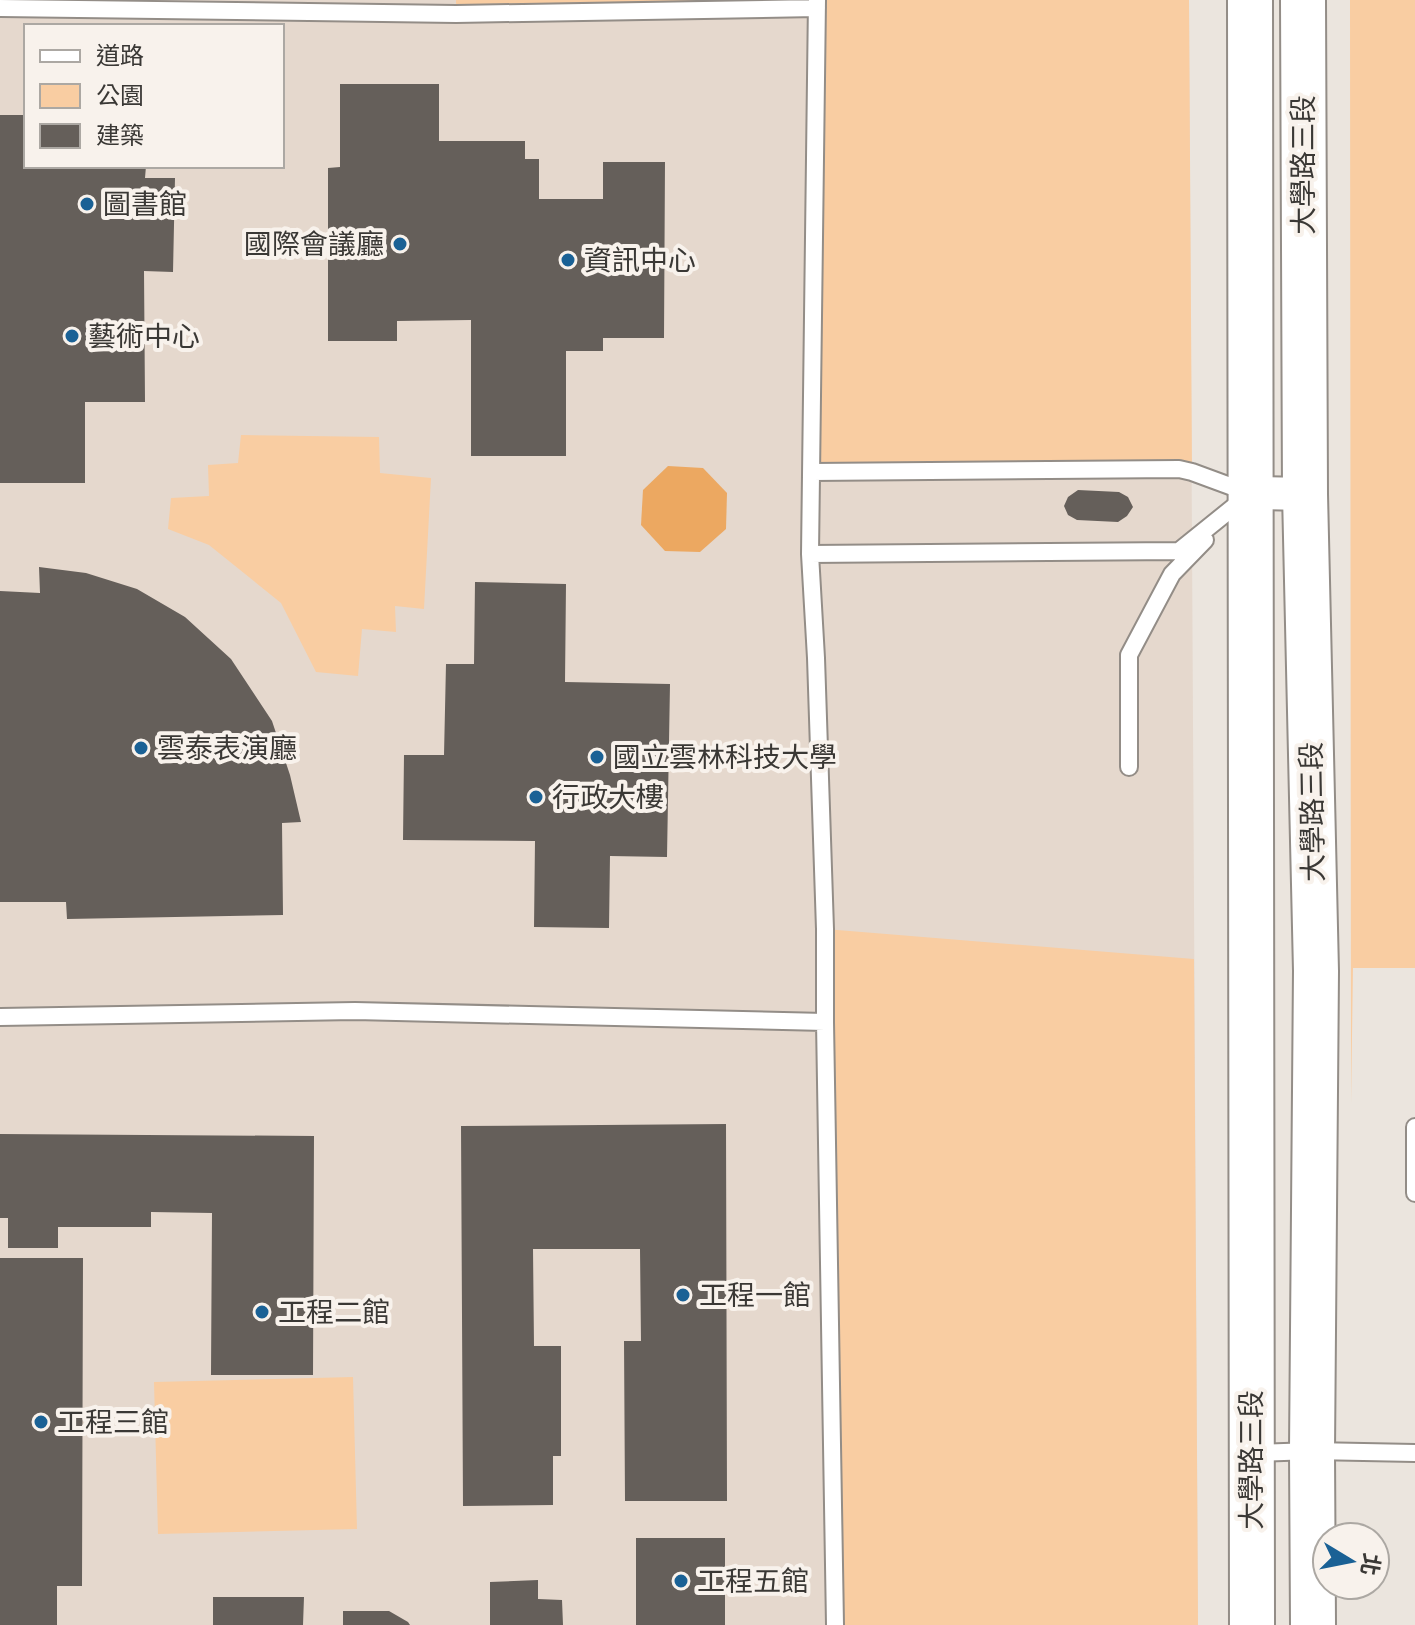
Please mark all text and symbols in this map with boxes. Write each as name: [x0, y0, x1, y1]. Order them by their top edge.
legend: [24, 24, 284, 168]
text: 道路: [96, 40, 144, 72]
text: 公園: [96, 80, 144, 112]
street label: 大學路三段: [1285, 95, 1323, 235]
text: 建築: [96, 120, 144, 152]
place label: 圖書館: [103, 186, 187, 224]
marker: 圖書館: [78, 195, 96, 213]
place label: 國際會議廳: [244, 226, 384, 264]
marker: 國際會議廳: [391, 235, 409, 253]
place label: 資訊中心: [584, 242, 696, 280]
marker: 資訊中心: [559, 251, 577, 269]
place label: 藝術中心: [88, 318, 200, 356]
marker: 藝術中心: [63, 327, 81, 345]
place label: 雲泰表演廳: [157, 730, 297, 768]
marker: 雲泰表演廳: [132, 739, 150, 757]
place label: 國立雲林科技大學: [613, 739, 837, 777]
street label: 大學路三段: [1293, 742, 1333, 882]
marker: 國立雲林科技大學: [588, 748, 606, 766]
place label: 行政大樓: [552, 779, 664, 817]
marker: 行政大樓: [527, 788, 545, 806]
place label: 工程一館: [699, 1277, 811, 1315]
marker: 工程一館: [674, 1286, 692, 1304]
place label: 工程二館: [278, 1294, 390, 1332]
marker: 工程二館: [253, 1303, 271, 1321]
street label: 大學路三段: [1233, 1390, 1271, 1530]
place label: 工程三館: [57, 1404, 169, 1442]
marker: 工程三館: [32, 1413, 50, 1431]
north arrow: [1311, 1521, 1391, 1601]
text: 北: [1353, 1551, 1386, 1578]
place label: 工程五館: [697, 1563, 809, 1601]
marker: 工程五館: [672, 1572, 690, 1590]

